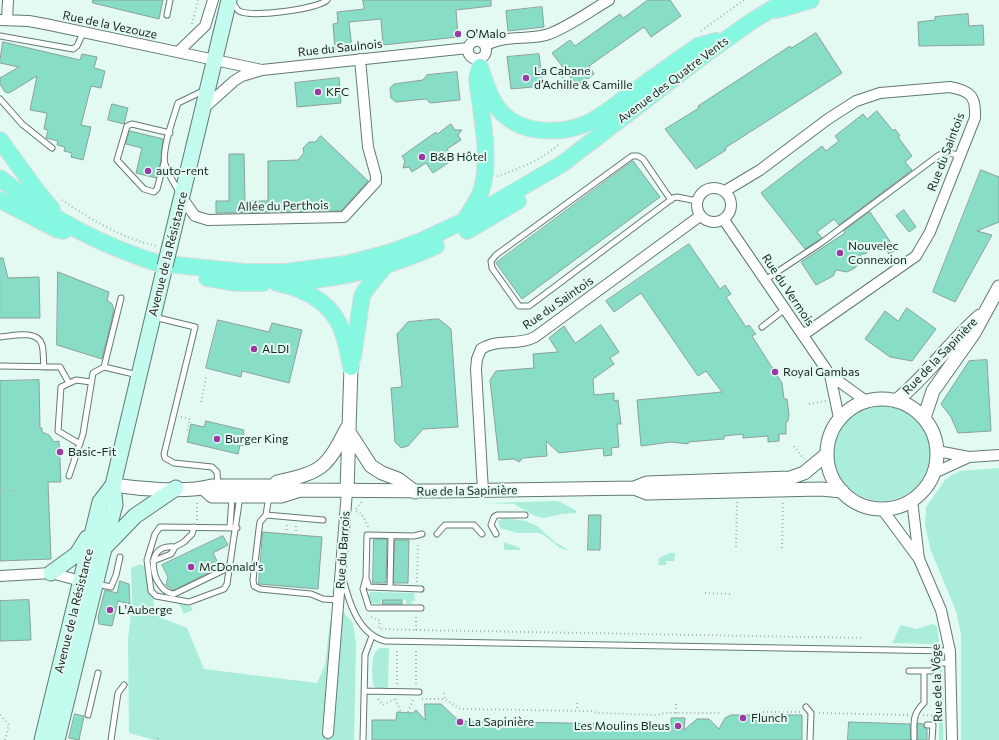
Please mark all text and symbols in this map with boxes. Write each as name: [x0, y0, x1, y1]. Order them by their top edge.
street label: Rue de la Vezouze: [61, 8, 159, 42]
place label: O'Malo: [466, 27, 506, 41]
marker: O'Malo: [453, 29, 463, 39]
street label: Avenue des Quatre Vents: [615, 34, 731, 126]
street label: Rue du Saulnois: [297, 36, 383, 60]
place label: La Cabane d’Achille & Camille: [534, 64, 633, 92]
marker: La Cabane d’Achille & Camille: [521, 73, 531, 83]
place label: KFC: [326, 85, 349, 99]
marker: KFC: [313, 87, 323, 97]
street label: Rue du Saintois: [924, 111, 968, 193]
place label: B&B Hôtel: [430, 150, 487, 164]
marker: B&B Hôtel: [417, 152, 427, 162]
place label: auto-rent: [156, 164, 209, 178]
marker: auto-rent: [143, 166, 153, 176]
street label: Avenue de la Résistance: [146, 190, 190, 318]
street label: Allée du Perthois: [237, 198, 329, 214]
place label: Nouvelec Connexion: [848, 239, 907, 267]
marker: Nouvelec Connexion: [835, 248, 845, 258]
street label: Rue du Vermois: [759, 251, 817, 329]
street label: Rue du Saintois: [520, 273, 596, 333]
street label: Rue de la Sapinière: [900, 315, 980, 397]
place label: ALDI: [262, 342, 289, 356]
marker: ALDI: [249, 344, 259, 354]
place label: Royal Gambas: [783, 365, 860, 379]
marker: Royal Gambas: [770, 367, 780, 377]
place label: Burger King: [225, 432, 289, 446]
marker: Burger King: [212, 434, 222, 444]
place label: Basic-Fit: [68, 445, 116, 459]
marker: Basic-Fit: [55, 447, 65, 457]
street label: Rue de la Sapinière: [416, 483, 518, 499]
street label: Rue du Barrois: [333, 510, 353, 590]
street label: Avenue de la Résistance: [52, 547, 96, 675]
place label: McDonald's: [199, 560, 263, 574]
marker: McDonald's: [186, 562, 196, 572]
place label: L'Auberge: [118, 603, 172, 617]
marker: L'Auberge: [105, 605, 115, 615]
street label: Rue de la Vôge: [928, 644, 946, 722]
place label: Flunch: [751, 711, 787, 725]
marker: Flunch: [738, 713, 748, 723]
place label: La Sapinière: [468, 715, 534, 729]
marker: La Sapinière: [455, 717, 465, 727]
place label: Les Moulins Bleus: [574, 719, 670, 733]
marker: Les Moulins Bleus: [673, 721, 683, 731]

